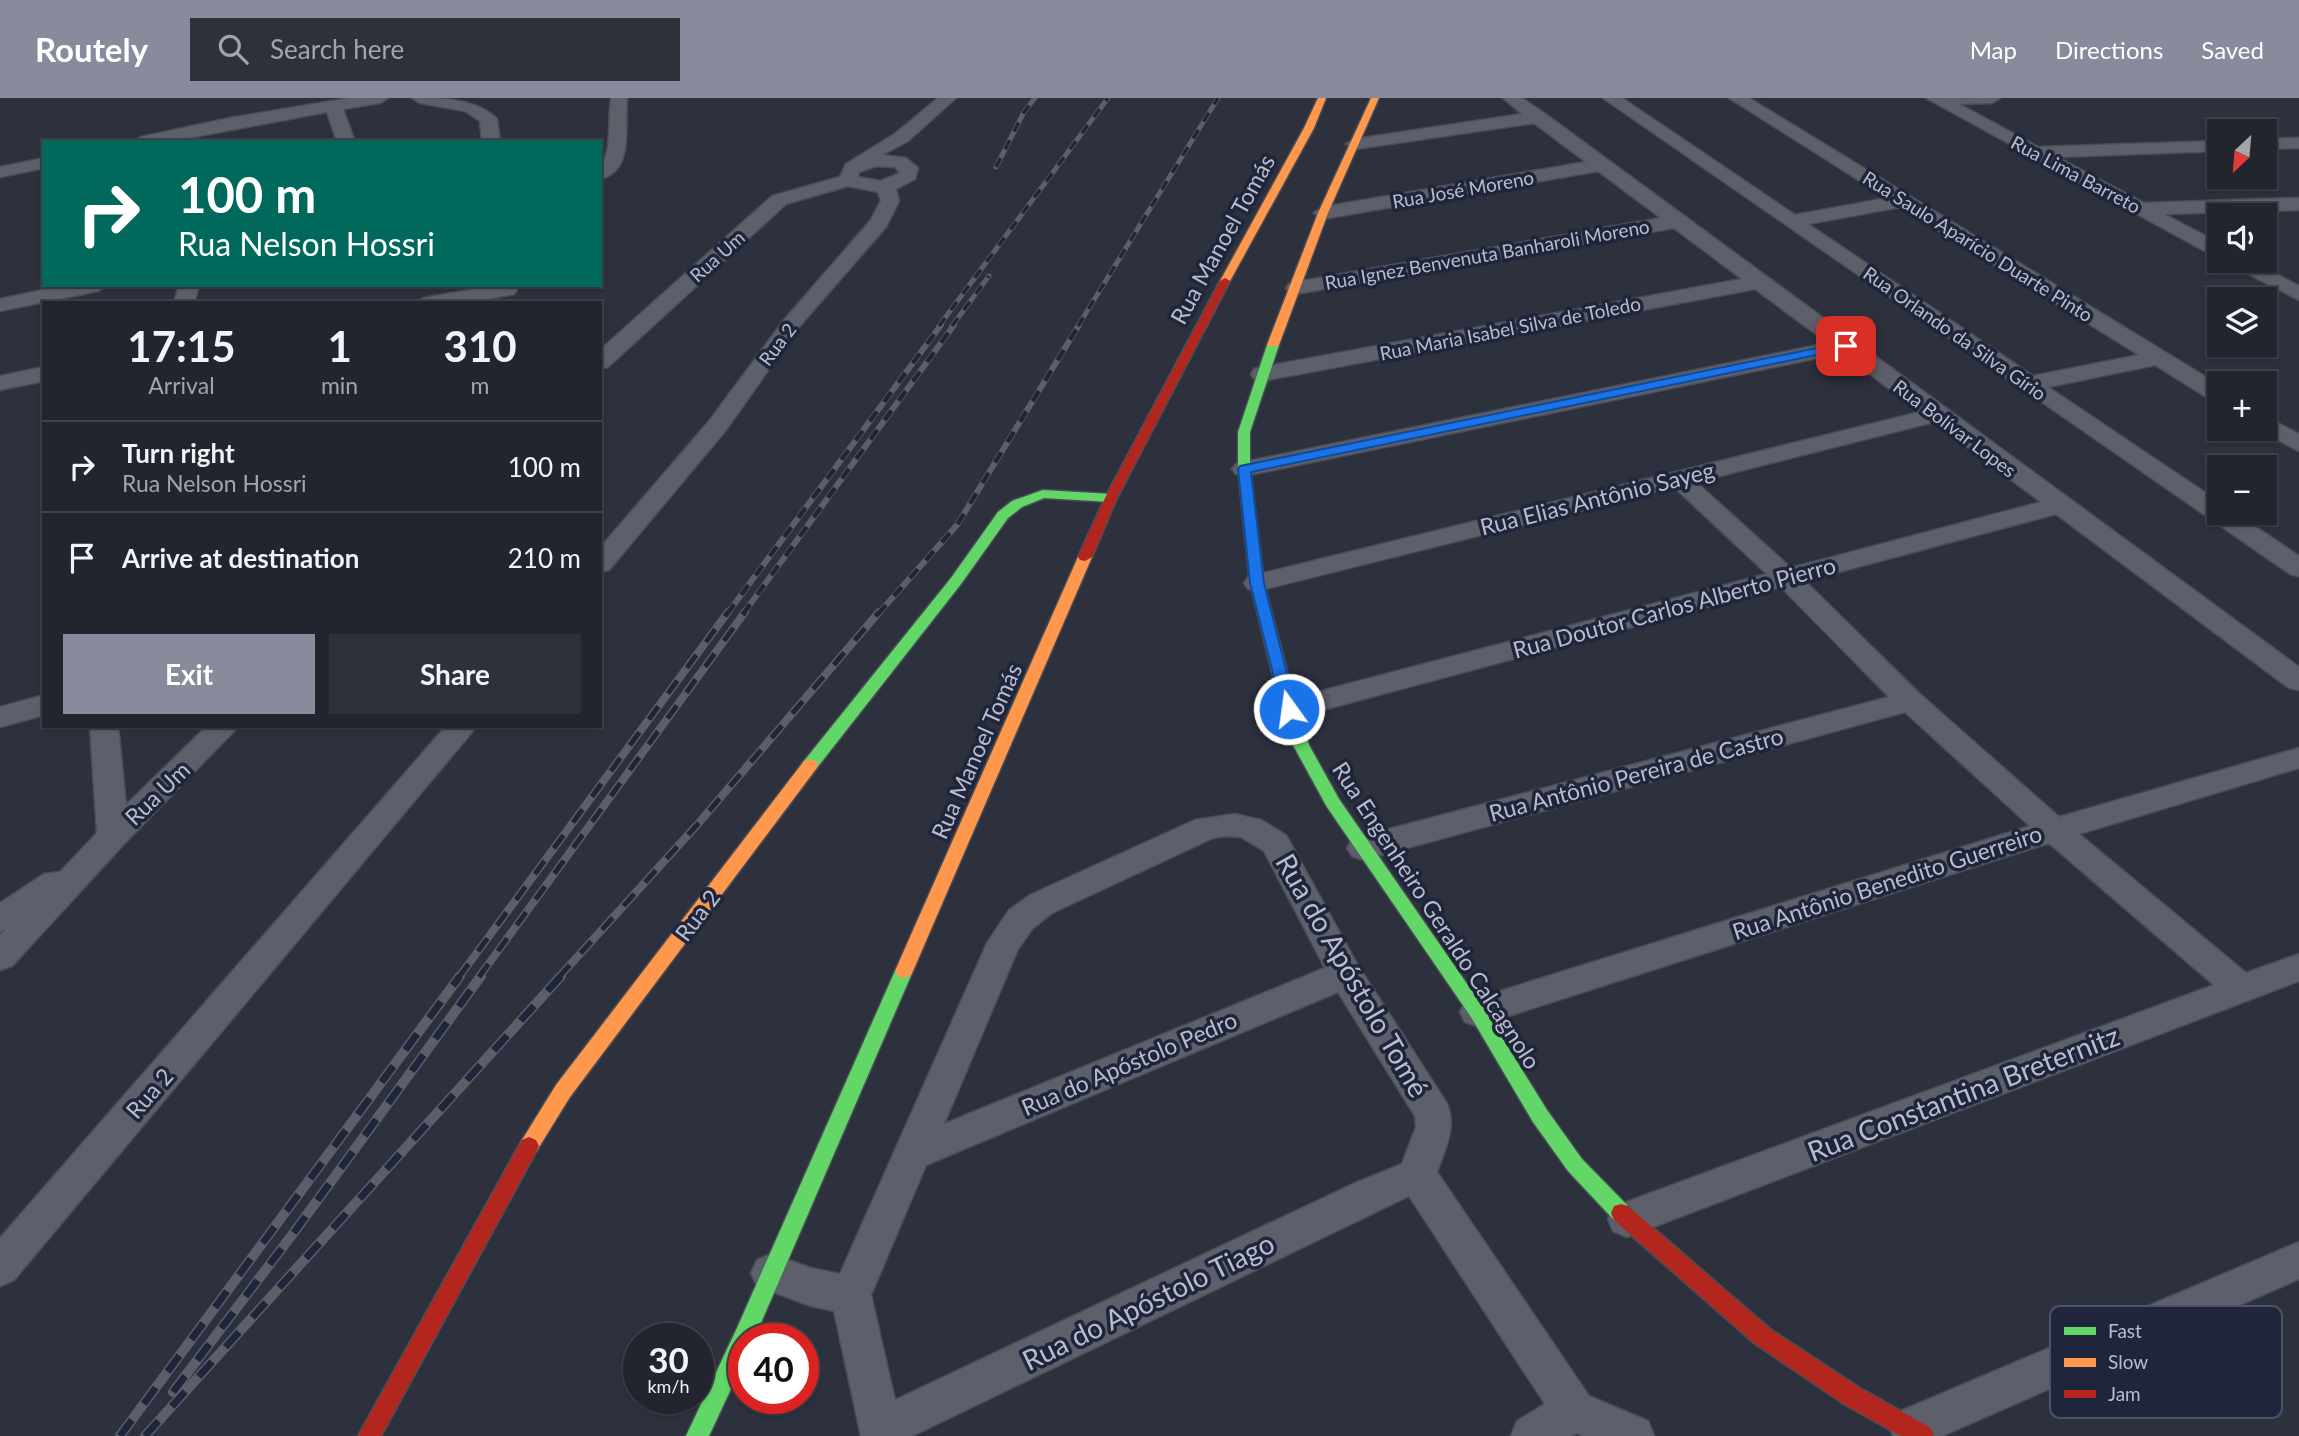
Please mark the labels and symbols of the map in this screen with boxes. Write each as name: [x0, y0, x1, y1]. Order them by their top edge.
north arrow: [2207, 119, 2277, 189]
street label: Rua Lima Barreto: [2007, 130, 2145, 218]
street label: Rua Manoel Tomás: [1164, 149, 1280, 329]
street label: Rua José Moreno: [1390, 165, 1536, 213]
street label: Rua Saulo Aparício Duarte Pinto: [1859, 166, 2097, 326]
street label: Rua Ignez Benvenuta Banharoli Moreno: [1323, 214, 1651, 294]
street label: Rua Um: [685, 225, 749, 287]
street label: Rua Orlando da Silva Gírio: [1859, 261, 2051, 405]
street label: Rua Maria Isabel Silva de Toledo: [1378, 291, 1642, 365]
pin: [1816, 316, 1876, 376]
street label: Rua 2: [754, 318, 800, 370]
street label: Rua Bolívar Lopes: [1889, 374, 2021, 482]
street label: Rua Elias Antônio Sayeg: [1477, 455, 1717, 541]
street label: Rua Doutor Carlos Alberto Pierro: [1509, 550, 1839, 664]
street label: Rua Manoel Tomás: [925, 659, 1027, 843]
position arrow: [1252, 672, 1326, 746]
street label: Rua Antônio Pereira de Castro: [1486, 721, 1786, 827]
street label: Rua Um: [119, 755, 195, 831]
street label: Rua Engenheiro Geraldo Calcagnolo: [1327, 756, 1547, 1074]
street label: Rua Antônio Benedito Guerreiro: [1729, 819, 2045, 945]
street label: Rua do Apóstolo Tomé: [1269, 847, 1437, 1103]
street label: Rua 2: [669, 884, 725, 946]
street label: Rua do Apóstolo Pedro: [1017, 1005, 1241, 1121]
street label: Rua Constantina Breternitz: [1802, 1018, 2124, 1168]
street label: Rua 2: [120, 1062, 178, 1124]
street label: Rua do Apóstolo Tiago: [1017, 1225, 1279, 1377]
legend: [2050, 1306, 2282, 1418]
text: Fast: [2108, 1319, 2142, 1342]
speed limit sign: 40: [728, 1323, 819, 1414]
text: Slow: [2108, 1350, 2148, 1373]
text: Jam: [2108, 1382, 2141, 1405]

